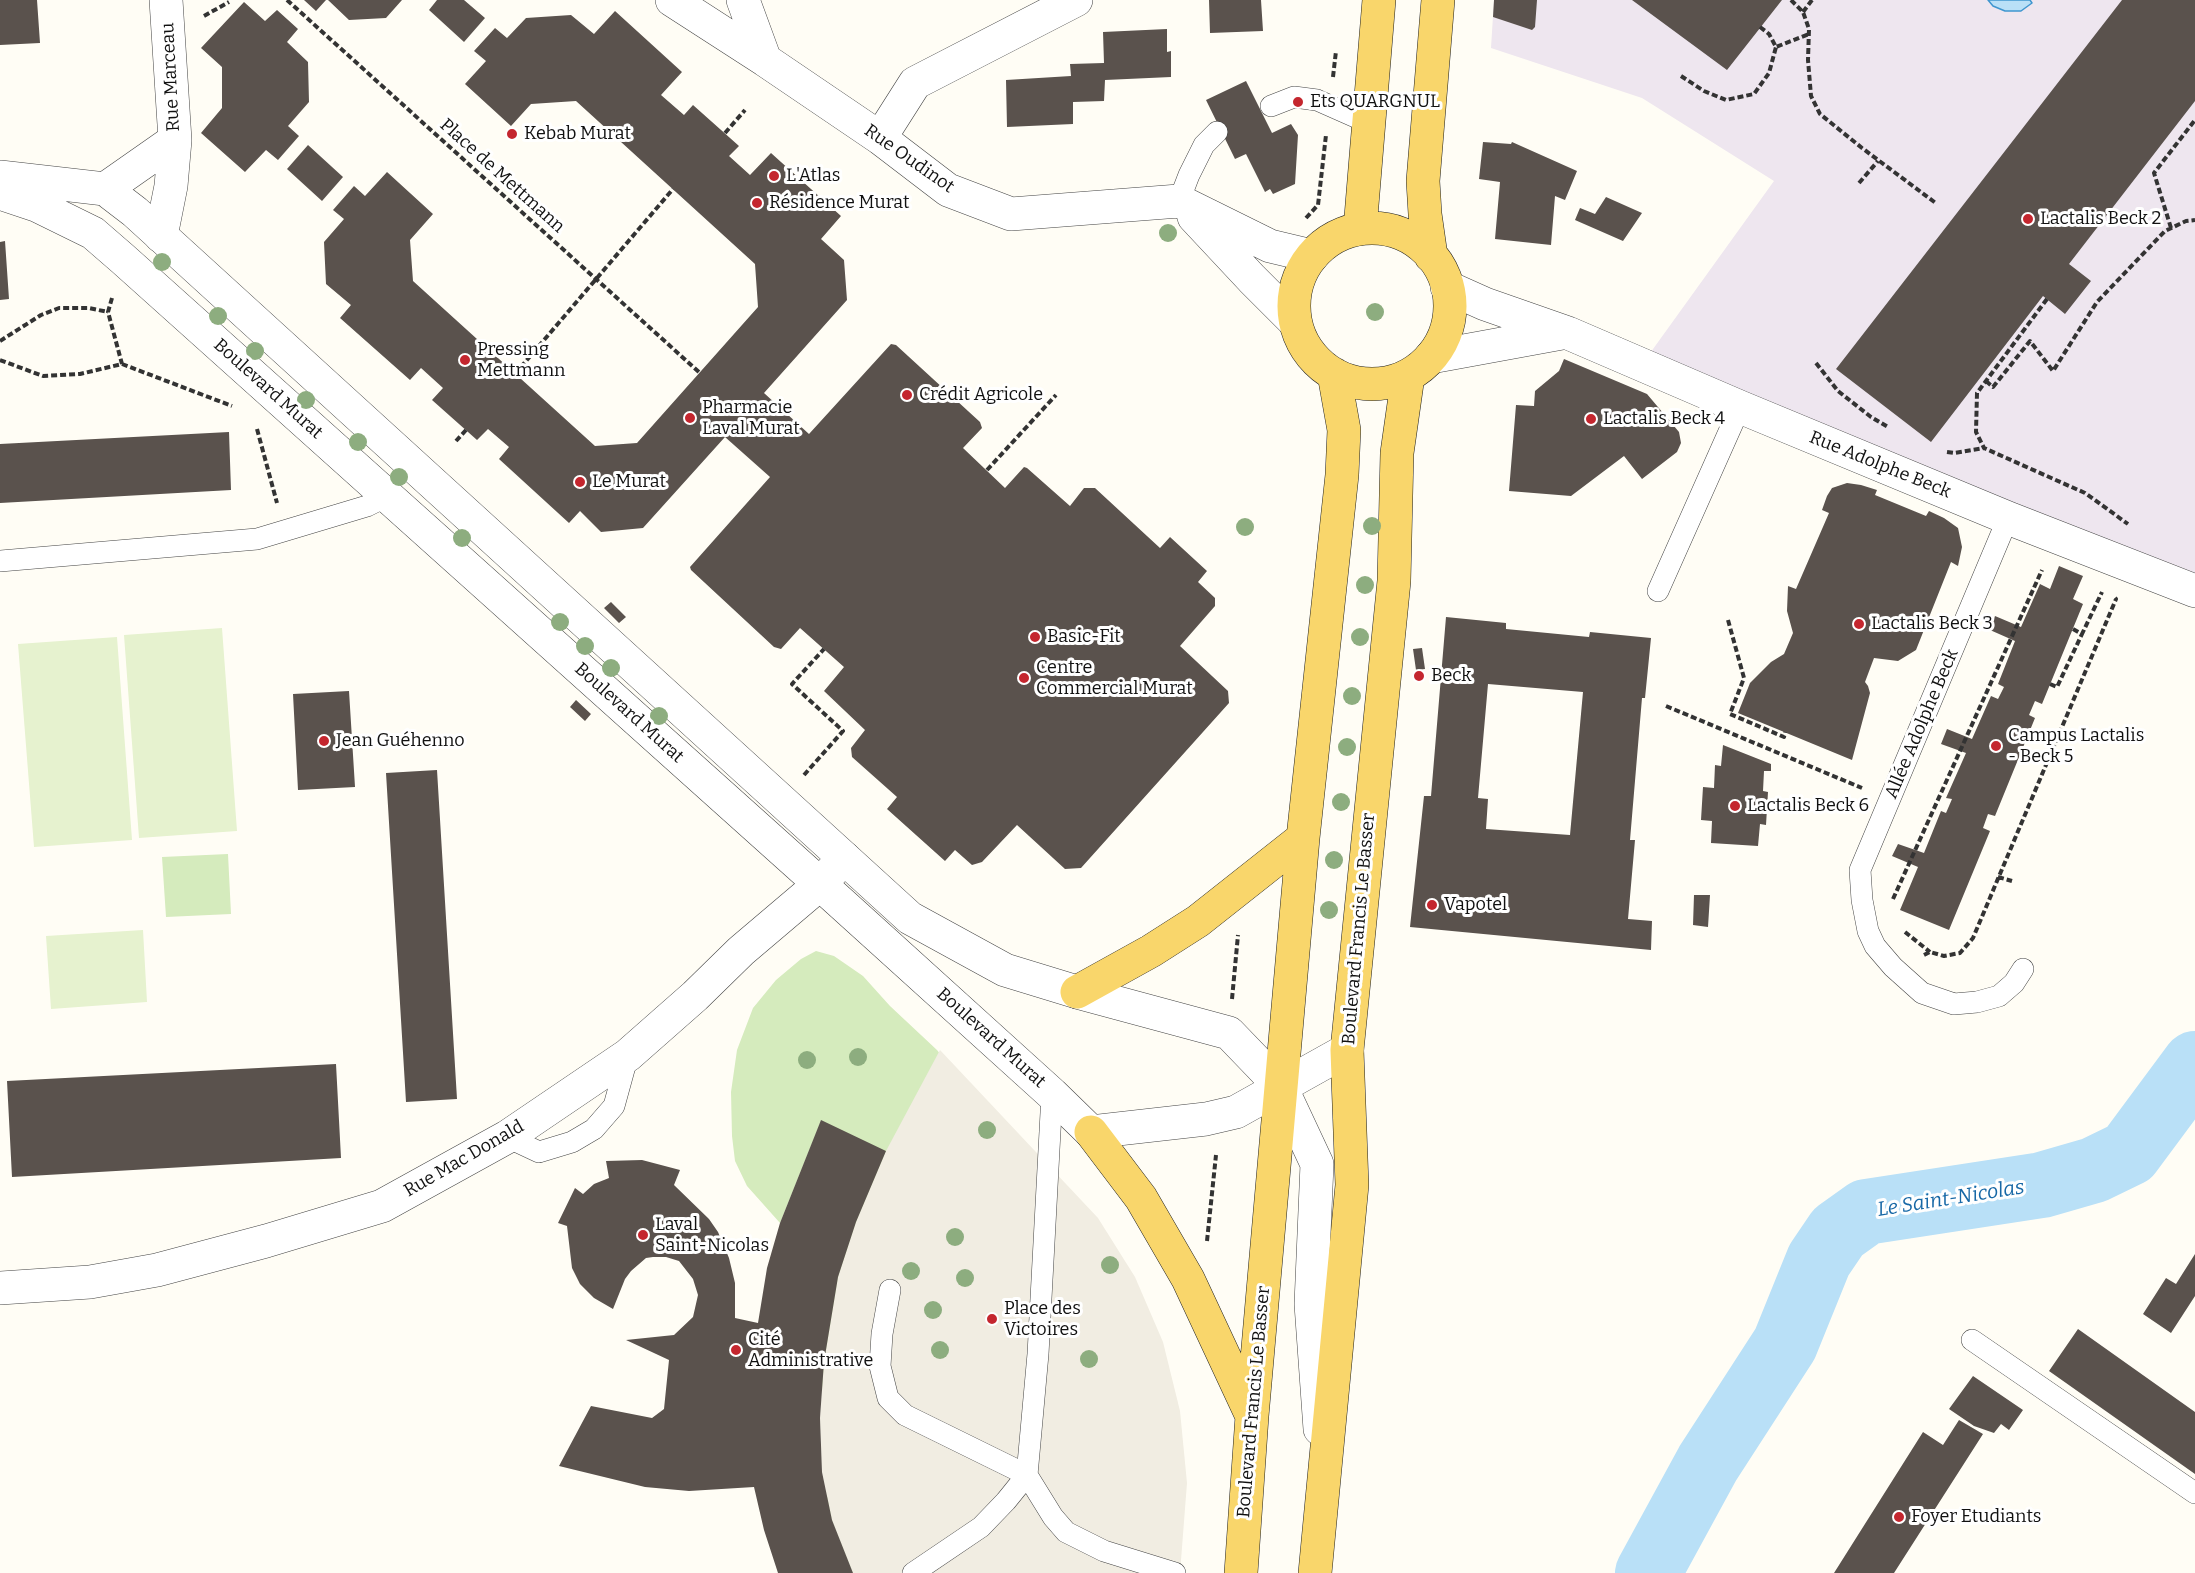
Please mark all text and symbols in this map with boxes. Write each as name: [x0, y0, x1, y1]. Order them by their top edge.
street label: Rue Marceau: [157, 22, 185, 132]
place label: Ets QUARGNUL: [1310, 91, 1440, 113]
marker: Ets QUARGNUL: [1291, 95, 1305, 109]
street label: Place de Mettmann: [435, 114, 569, 238]
street label: Rue Oudinot: [860, 120, 958, 198]
place label: Kebab Murat: [524, 123, 631, 145]
marker: Kebab Murat: [505, 127, 519, 141]
place label: L'Atlas: [786, 165, 840, 187]
marker: L'Atlas: [767, 169, 781, 183]
place label: Résidence Murat: [769, 192, 909, 214]
marker: Résidence Murat: [750, 196, 764, 210]
place label: Lactalis Beck 2: [2040, 208, 2161, 230]
marker: Lactalis Beck 2: [2021, 212, 2035, 226]
street label: Boulevard Murat: [209, 334, 327, 444]
place label: Pressing Mettmann: [477, 339, 565, 382]
marker: Pressing Mettmann: [458, 353, 472, 367]
place label: Crédit Agricole: [919, 384, 1043, 406]
marker: Crédit Agricole: [900, 388, 914, 402]
place label: Pharmacie Laval Murat: [702, 397, 800, 440]
place label: Lactalis Beck 4: [1603, 408, 1725, 430]
marker: Pharmacie Laval Murat: [683, 411, 697, 425]
marker: Lactalis Beck 4: [1584, 412, 1598, 426]
street label: Rue Adolphe Beck: [1806, 427, 1954, 503]
place label: Le Murat: [592, 471, 666, 493]
marker: Le Murat: [573, 475, 587, 489]
place label: Lactalis Beck 3: [1871, 613, 1993, 635]
marker: Lactalis Beck 3: [1852, 617, 1866, 631]
place label: Basic-Fit: [1047, 626, 1121, 648]
marker: Basic-Fit: [1028, 630, 1042, 644]
street label: Allée Adolphe Beck: [1881, 646, 1963, 802]
place label: Centre Commercial Murat: [1036, 657, 1193, 700]
street label: Boulevard Murat: [570, 658, 688, 768]
place label: Beck: [1431, 665, 1471, 687]
marker: Beck: [1412, 669, 1426, 683]
marker: Centre Commercial Murat: [1017, 671, 1031, 685]
place label: Campus Lactalis - Beck 5: [2008, 725, 2144, 768]
place label: Jean Guéhenno: [336, 730, 465, 752]
marker: Jean Guéhenno: [317, 734, 331, 748]
marker: Campus Lactalis - Beck 5: [1989, 739, 2003, 753]
place label: Lactalis Beck 6: [1747, 795, 1869, 817]
marker: Lactalis Beck 6: [1728, 799, 1742, 813]
street label: Boulevard Francis Le Basser: [1338, 812, 1380, 1046]
place label: Vapotel: [1444, 894, 1507, 916]
marker: Vapotel: [1425, 898, 1439, 912]
street label: Boulevard Murat: [932, 983, 1050, 1093]
street label: Rue Mac Donald: [400, 1116, 528, 1202]
water label: Le Saint-Nicolas: [1876, 1176, 2026, 1222]
place label: Laval Saint-Nicolas: [655, 1214, 769, 1256]
marker: Laval Saint-Nicolas: [636, 1228, 650, 1242]
street label: Boulevard Francis Le Basser: [1233, 1285, 1275, 1519]
place label: Place des Victoires: [1004, 1298, 1081, 1340]
marker: Place des Victoires: [985, 1312, 999, 1326]
place label: Cité Administrative: [748, 1329, 873, 1372]
marker: Cité Administrative: [729, 1343, 743, 1357]
place label: Foyer Etudiants: [1911, 1506, 2041, 1528]
marker: Foyer Etudiants: [1892, 1510, 1906, 1524]

